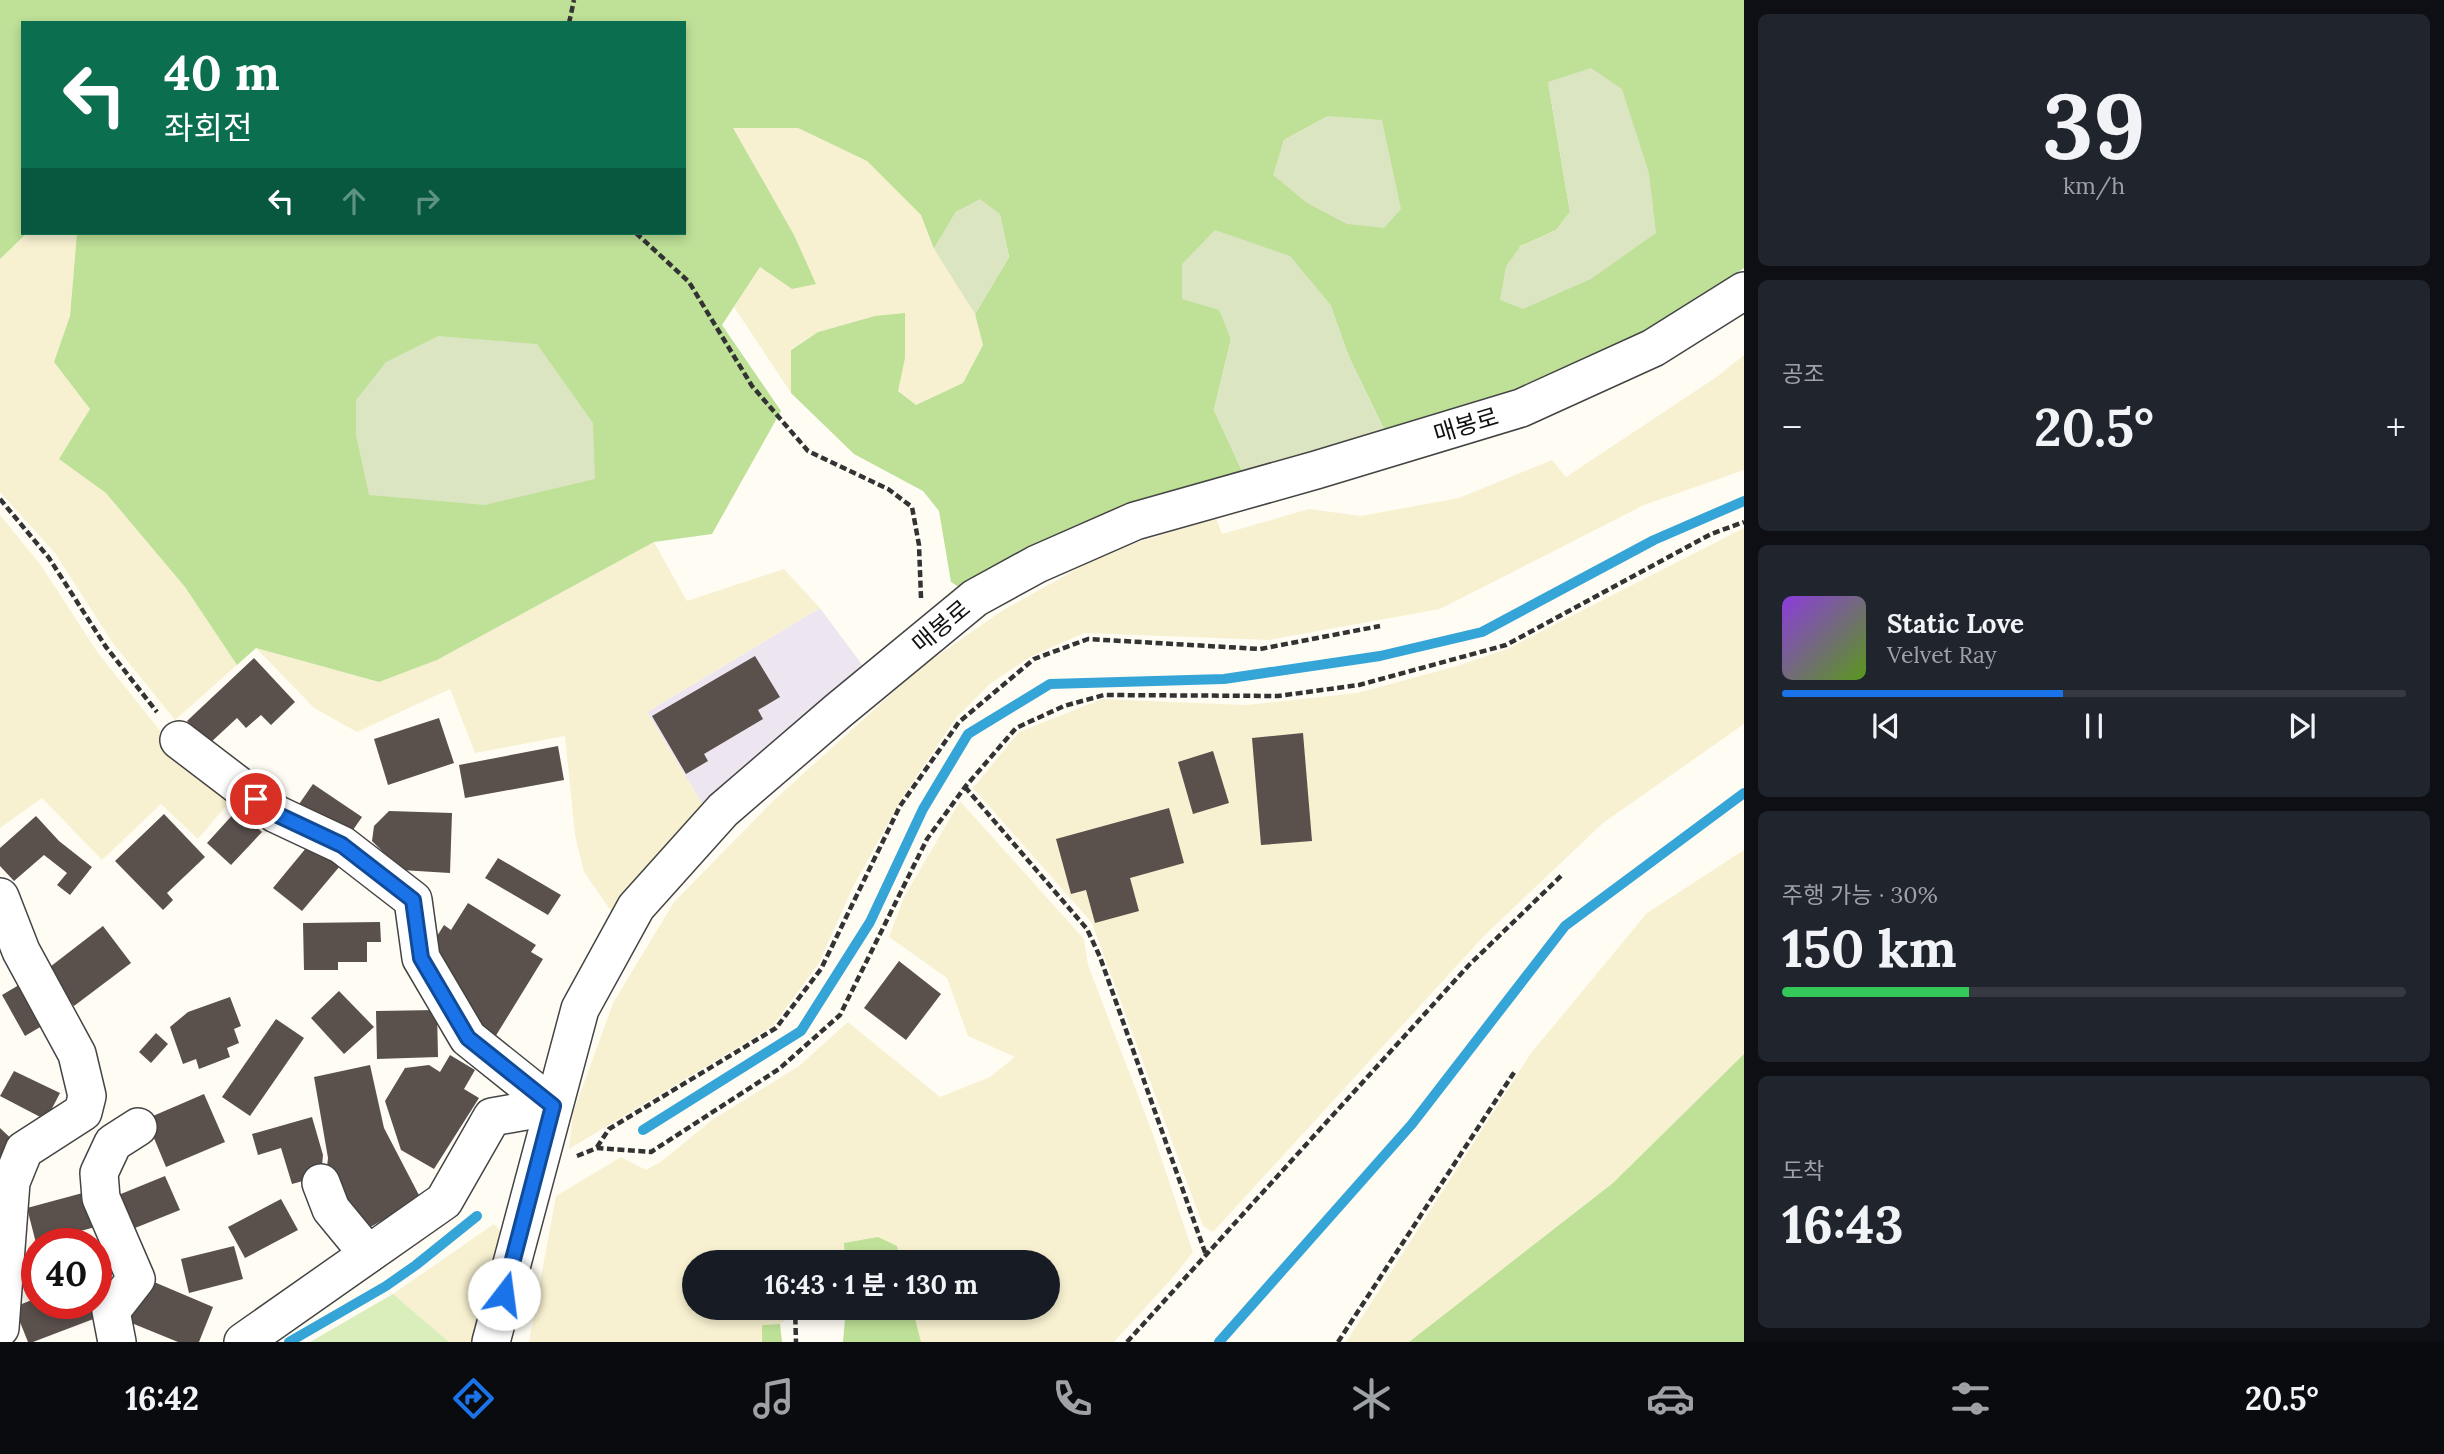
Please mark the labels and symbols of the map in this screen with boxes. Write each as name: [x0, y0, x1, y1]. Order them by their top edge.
street label: 매봉로: [1430, 400, 1502, 450]
street label: 매봉로: [906, 593, 976, 659]
pin: [226, 769, 286, 829]
speed limit sign: 40: [21, 1228, 112, 1319]
position arrow: [467, 1257, 541, 1331]

